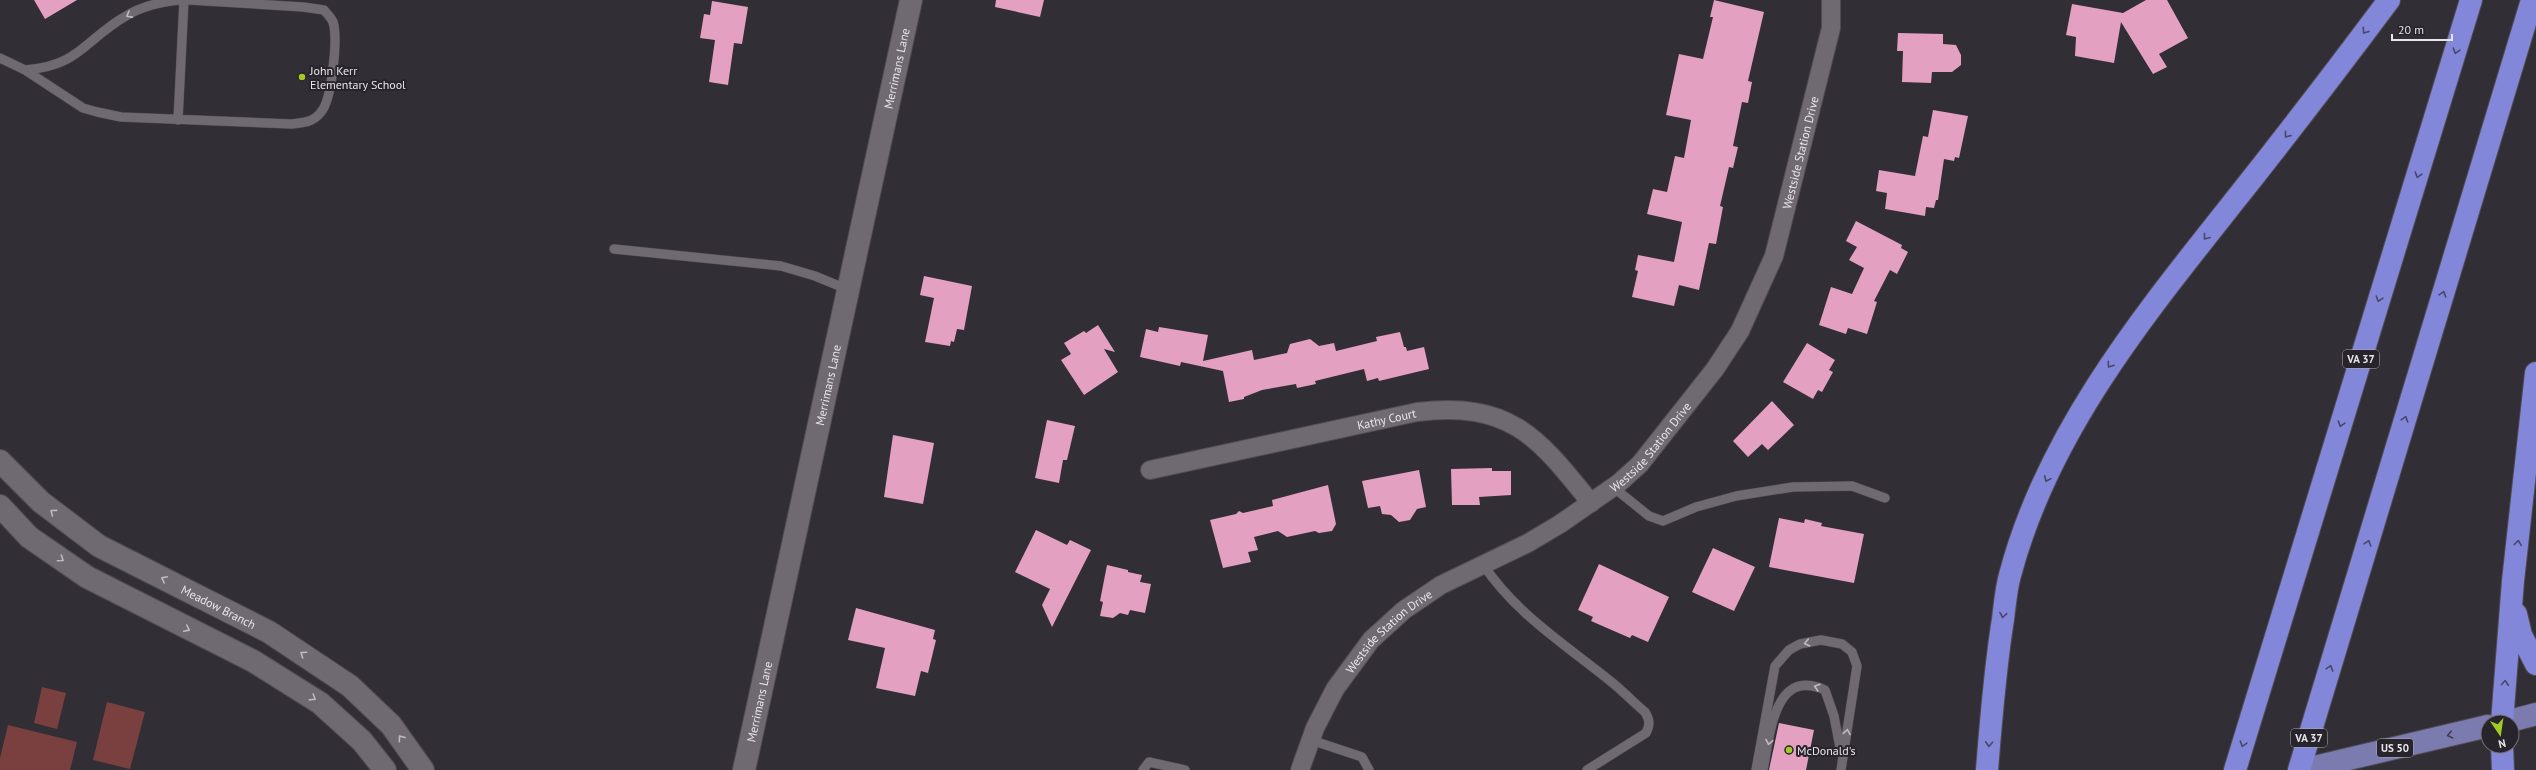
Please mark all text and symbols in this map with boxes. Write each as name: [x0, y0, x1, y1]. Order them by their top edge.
one-way arrow: [125, 10, 133, 17]
scale bar: [2392, 16, 2452, 42]
text: 20 m: [2398, 22, 2424, 37]
street label: Merrimans Lane: [880, 27, 912, 110]
one-way arrow: [2363, 27, 2370, 34]
one-way arrow: [2452, 47, 2460, 54]
place label: John Kerr Elementary School: [309, 63, 406, 92]
marker: John Kerr Elementary School: [297, 72, 307, 82]
street label: Westside Station Drive: [1779, 95, 1821, 210]
one-way arrow: [2284, 130, 2291, 137]
one-way arrow: [2414, 171, 2422, 178]
one-way arrow: [2204, 232, 2211, 239]
one-way arrow: [2438, 291, 2447, 298]
one-way arrow: [2375, 296, 2384, 303]
street label: Merrimans Lane: [811, 343, 844, 427]
road number: VA 37: [2343, 350, 2379, 368]
one-way arrow: [2107, 361, 2115, 368]
street label: Westside Station Drive: [1607, 399, 1694, 495]
street label: Kathy Court: [1356, 405, 1417, 432]
one-way arrow: [2400, 416, 2409, 423]
one-way arrow: [2337, 420, 2346, 427]
one-way arrow: [2044, 474, 2052, 482]
one-way arrow: [51, 509, 58, 516]
one-way arrow: [2513, 539, 2522, 546]
one-way arrow: [2363, 540, 2372, 547]
one-way arrow: [57, 554, 64, 562]
one-way arrow: [161, 576, 168, 584]
street label: Meadow Branch: [179, 581, 259, 632]
street label: Westside Station Drive: [1342, 586, 1435, 676]
one-way arrow: [2000, 612, 2008, 618]
one-way arrow: [182, 624, 190, 632]
one-way arrow: [1804, 638, 1810, 647]
one-way arrow: [300, 652, 307, 659]
street label: Merrimans Lane: [743, 660, 775, 743]
one-way arrow: [2325, 664, 2334, 671]
one-way arrow: [2500, 680, 2509, 686]
one-way arrow: [1814, 683, 1821, 692]
one-way arrow: [309, 693, 316, 701]
north arrow: [2480, 714, 2520, 754]
one-way arrow: [1843, 728, 1851, 735]
road number: VA 37: [2291, 729, 2327, 747]
one-way arrow: [2447, 731, 2453, 739]
one-way arrow: [398, 735, 406, 742]
text: N: [2497, 736, 2507, 751]
one-way arrow: [1765, 739, 1773, 745]
road number: US 50: [2377, 739, 2413, 757]
one-way arrow: [2239, 740, 2248, 747]
one-way arrow: [1985, 741, 1993, 747]
place label: McDonald's: [1797, 743, 1856, 758]
marker: McDonald's: [1784, 745, 1794, 755]

